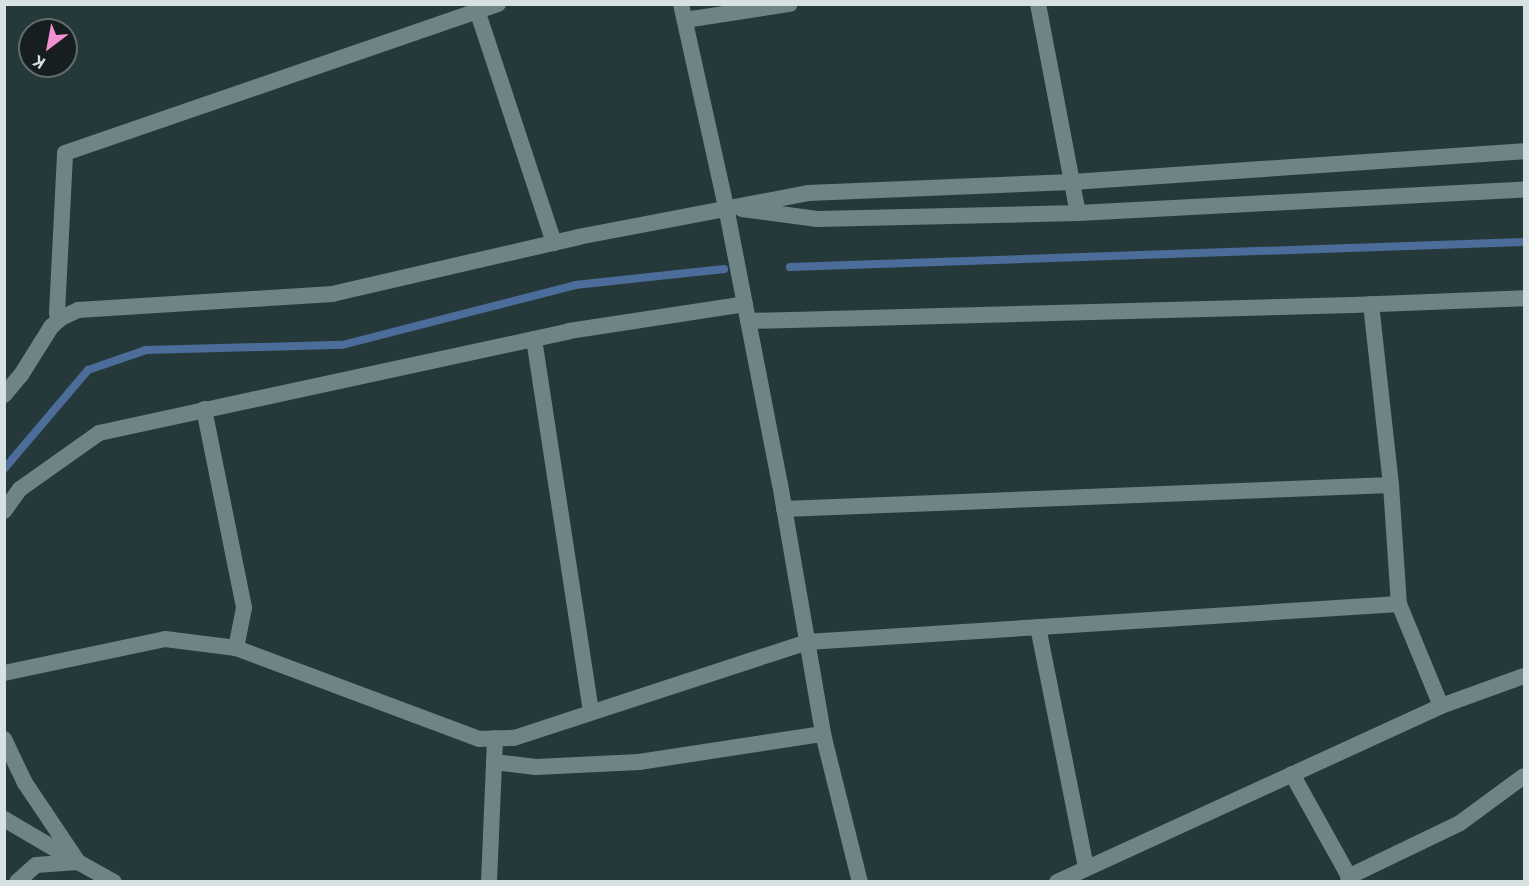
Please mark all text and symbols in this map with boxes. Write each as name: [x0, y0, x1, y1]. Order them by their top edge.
north arrow: [18, 18, 78, 78]
text: K: [30, 51, 49, 73]

